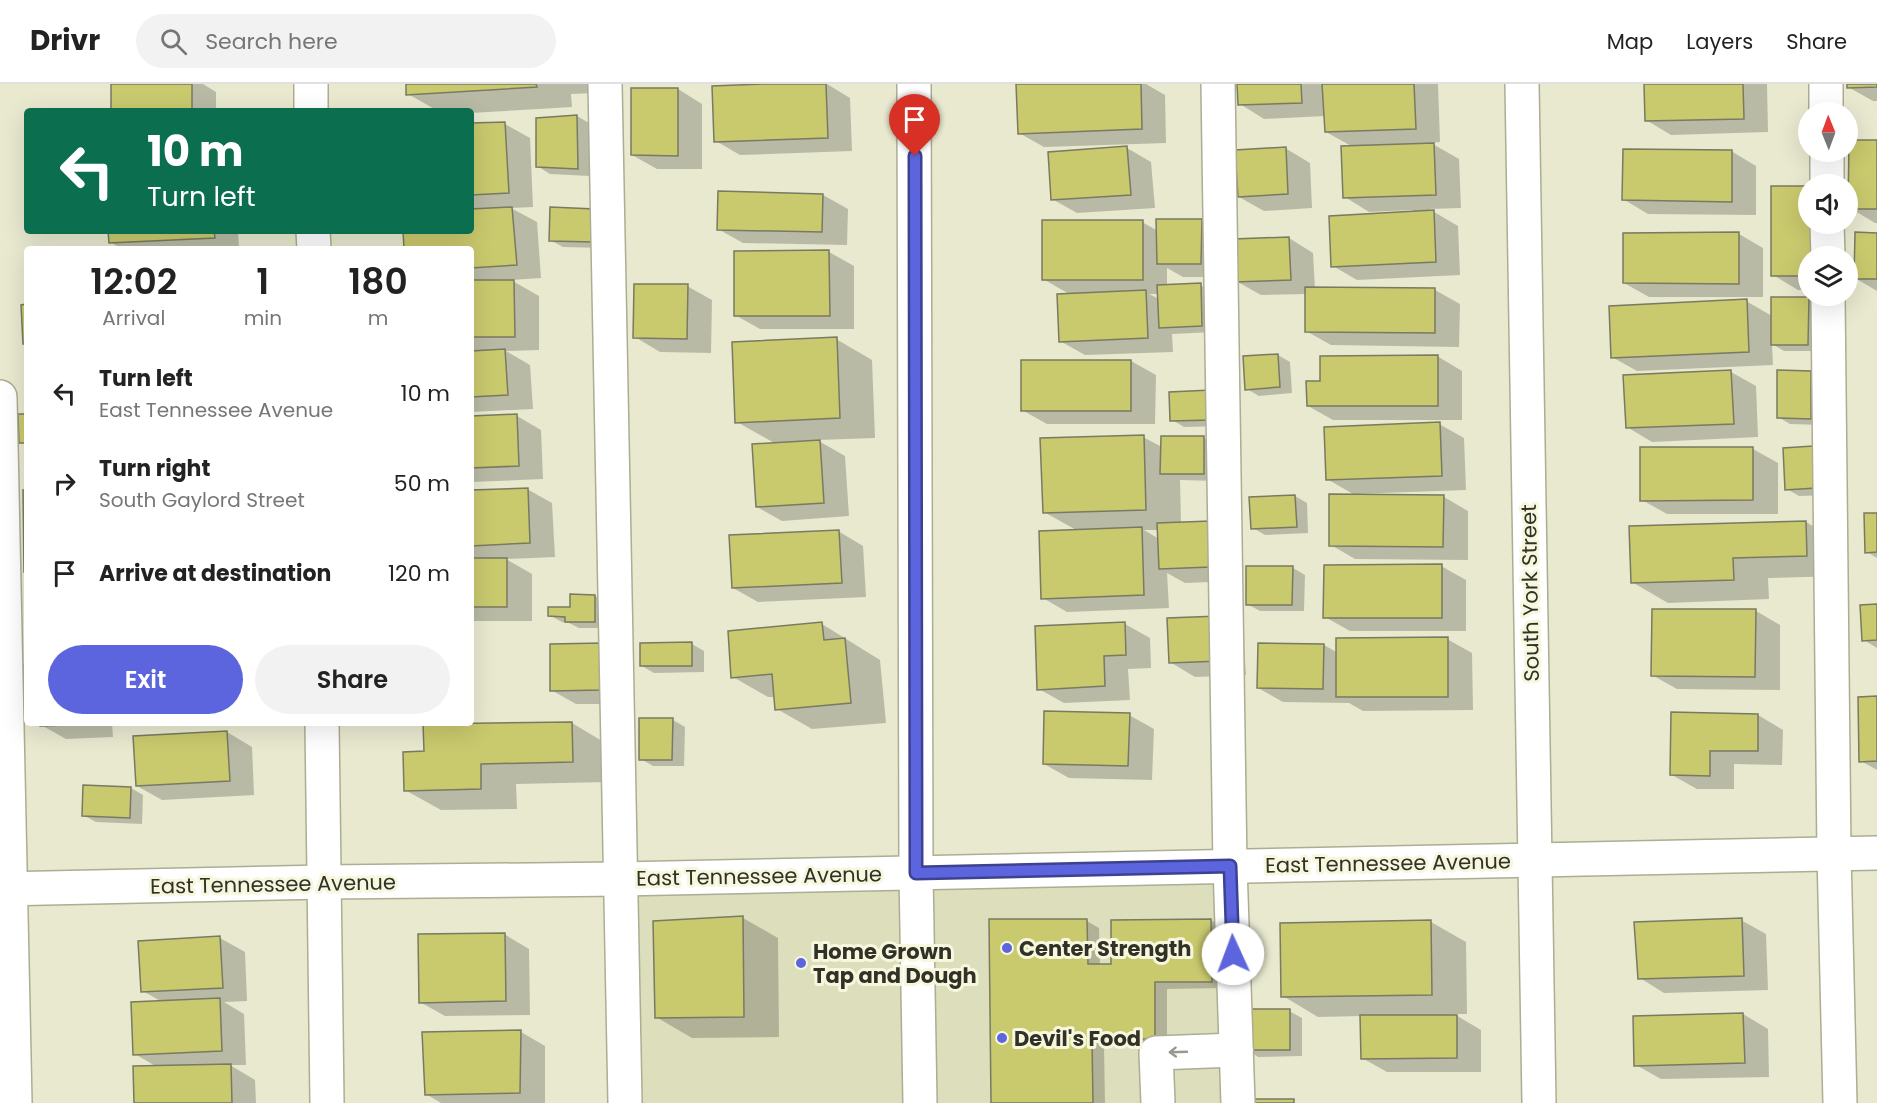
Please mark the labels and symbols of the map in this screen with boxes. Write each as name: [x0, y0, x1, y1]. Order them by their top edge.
pin: [889, 94, 940, 156]
north arrow: [1798, 102, 1858, 162]
street label: South York Street: [1514, 504, 1546, 682]
street label: East Tennessee Avenue: [1265, 846, 1511, 880]
street label: East Tennessee Avenue: [636, 859, 882, 893]
street label: East Tennessee Avenue: [150, 867, 396, 901]
position arrow: [1201, 922, 1265, 986]
place label: Center Strength: [1019, 934, 1191, 963]
place label: Home Grown Tap and Dough: [813, 937, 977, 990]
marker: Center Strength: [1000, 941, 1014, 955]
marker: Home Grown Tap and Dough: [794, 956, 808, 970]
place label: Devil's Food: [1014, 1024, 1141, 1053]
marker: Devil's Food: [995, 1031, 1009, 1045]
one-way arrow: [1168, 1047, 1188, 1058]

